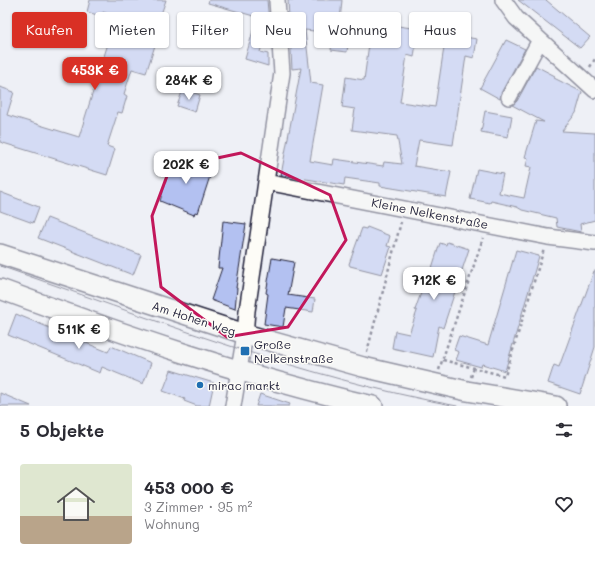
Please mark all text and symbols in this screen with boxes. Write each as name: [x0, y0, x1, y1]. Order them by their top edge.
chip: Kaufen: [12, 12, 87, 48]
chip: Mieten: [95, 12, 169, 48]
chip: Filter: [177, 12, 243, 48]
chip: Neu: [251, 12, 306, 48]
chip: Wohnung: [314, 12, 401, 48]
chip: Haus: [409, 12, 471, 48]
pin: 453K €: [62, 57, 128, 91]
text: 453K €: [71, 61, 119, 78]
pin: 284K €: [156, 67, 222, 101]
text: 284K €: [165, 71, 213, 88]
pin: 202K €: [153, 151, 219, 185]
text: 202K €: [163, 155, 209, 172]
street label: Kleine Nelkenstraße: [370, 194, 490, 232]
pin: 712K €: [401, 267, 467, 301]
text: 712K €: [412, 271, 456, 288]
street label: Am Hohen Weg: [150, 297, 238, 339]
pin: 511K €: [46, 316, 112, 350]
text: 511K €: [58, 320, 100, 337]
place label: Große Nelkenstraße: [254, 336, 333, 366]
marker: Große Nelkenstraße: [239, 345, 251, 357]
place label: mirac markt: [208, 377, 280, 393]
marker: mirac markt: [195, 380, 205, 390]
text: 5 Objekte: [20, 419, 104, 441]
icon: filters: [553, 419, 575, 441]
text: 453 000 €: [144, 476, 234, 498]
icon: home: [52, 480, 100, 528]
icon: heart: [553, 493, 575, 515]
text: 3 Zimmer · 95 m²: [144, 498, 253, 515]
text: Wohnung: [144, 515, 200, 532]

